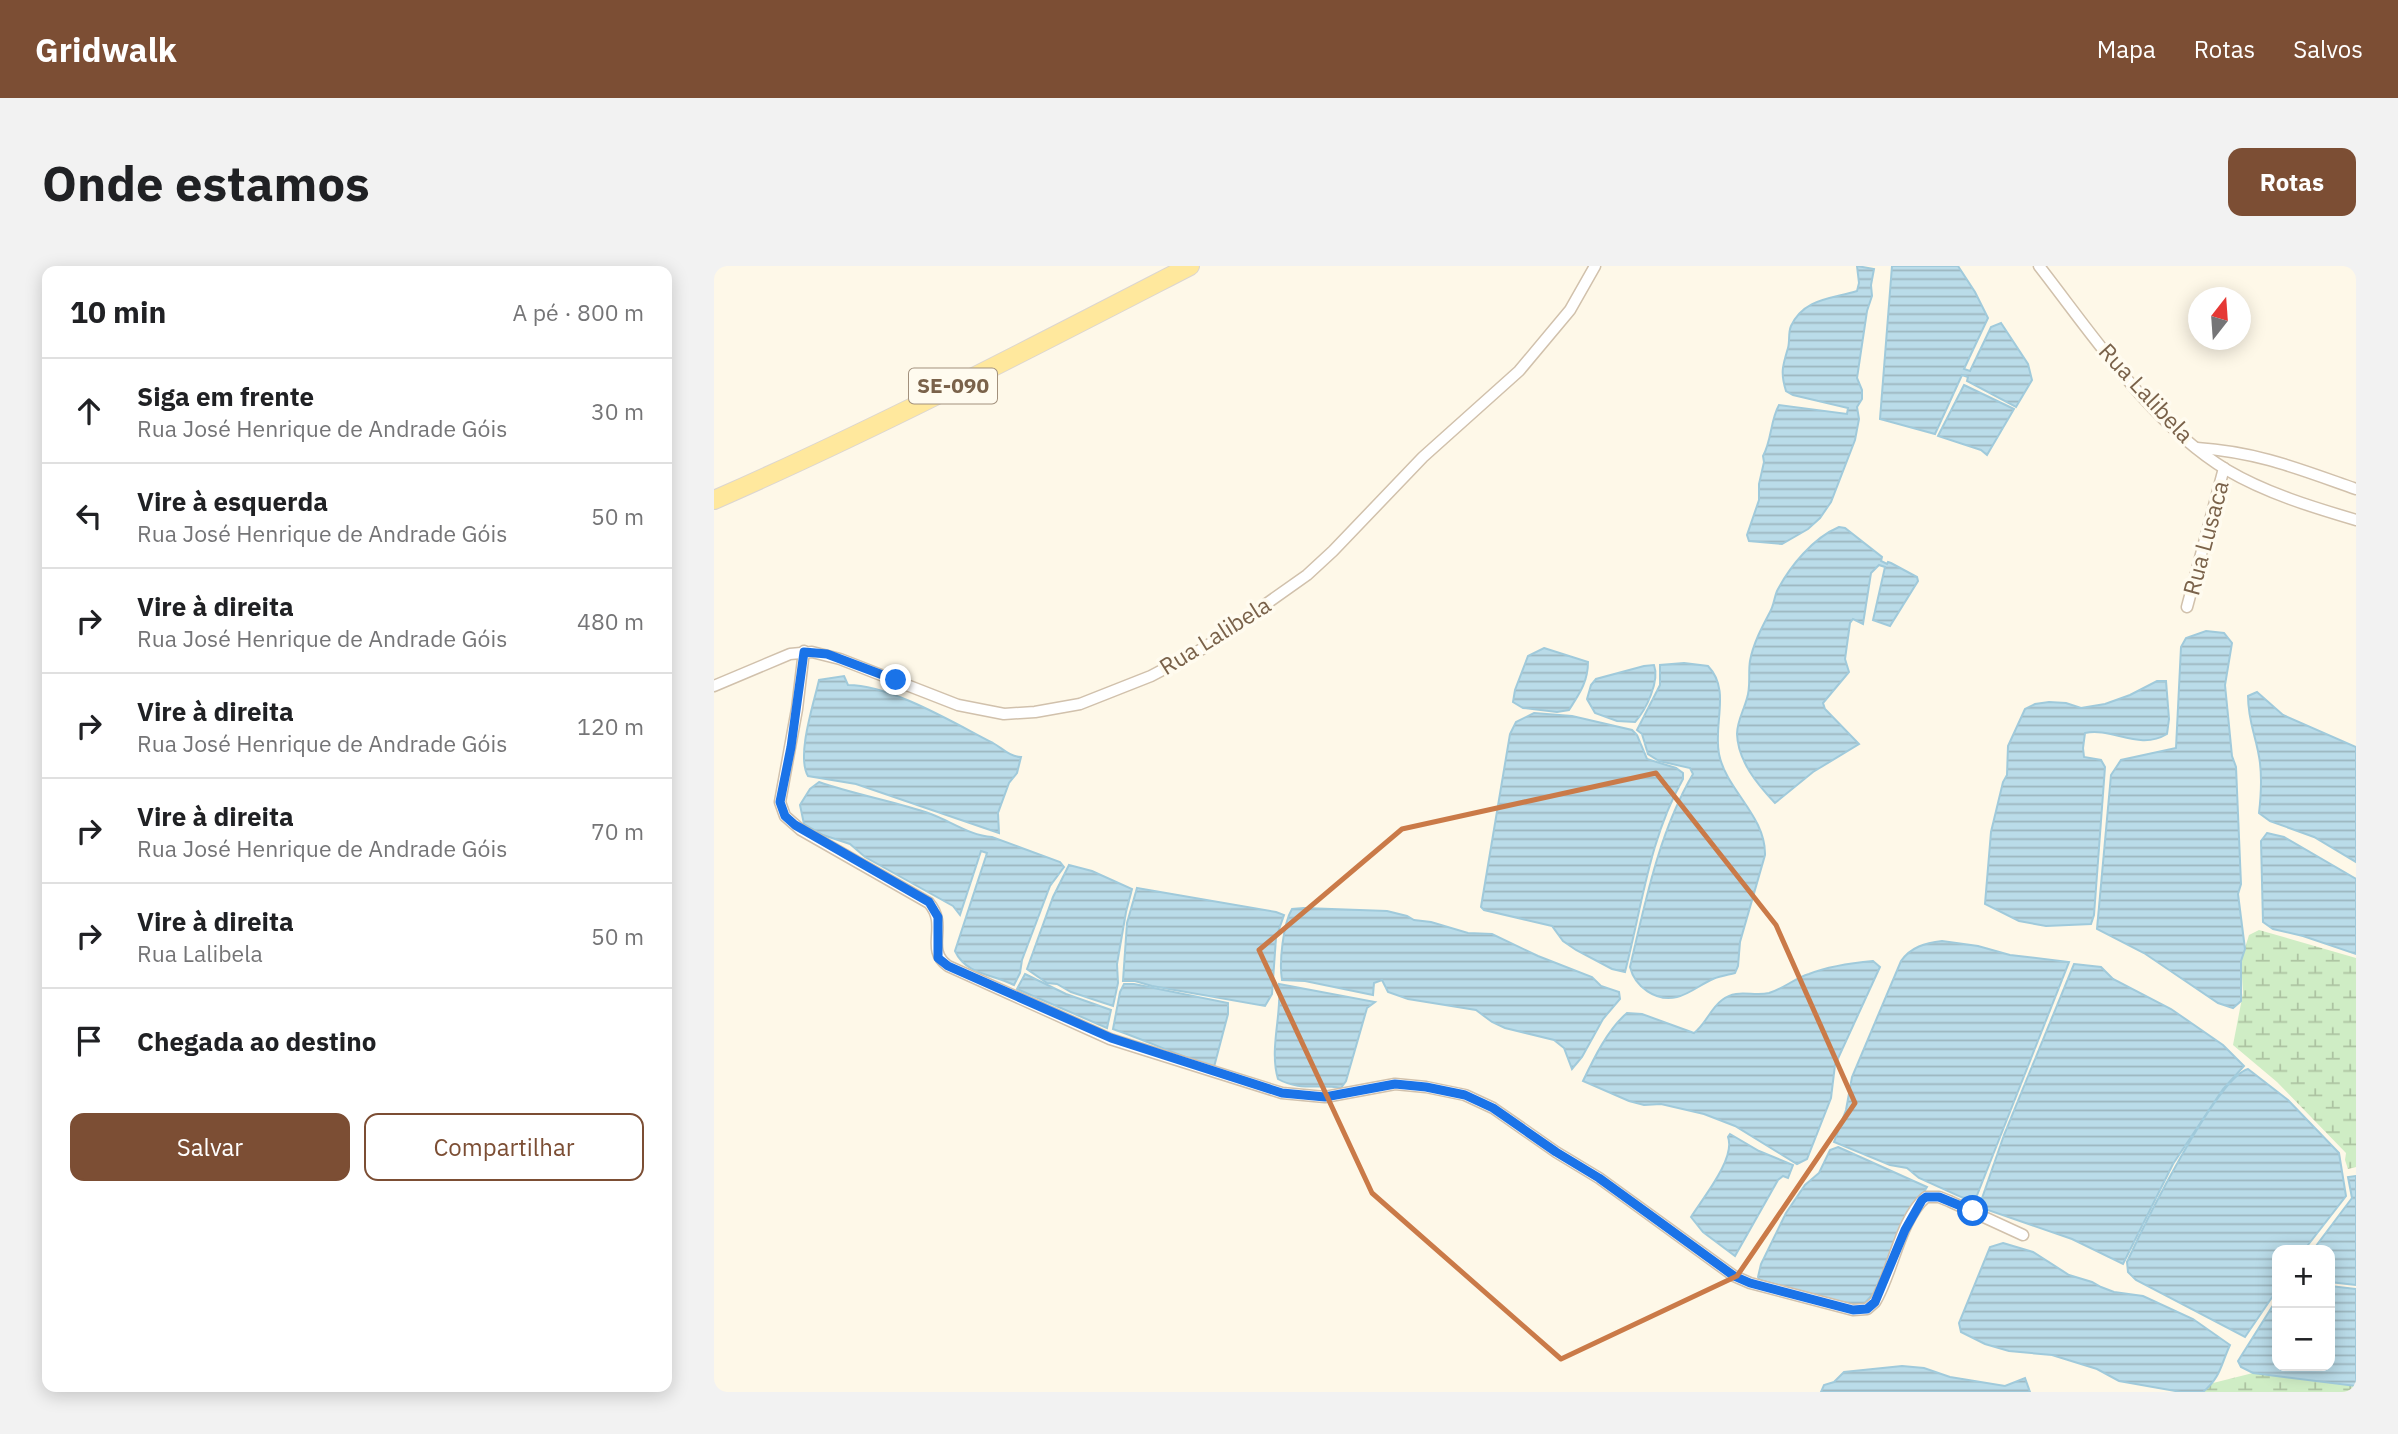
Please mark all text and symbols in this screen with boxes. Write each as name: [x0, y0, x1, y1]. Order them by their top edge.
text: Gridwalk: [35, 28, 177, 71]
text: Mapa: [2097, 33, 2156, 65]
text: Rotas: [2194, 33, 2255, 65]
text: Salvos: [2293, 33, 2363, 65]
button: Rotas: [2228, 148, 2356, 216]
text: Onde estamos: [42, 151, 370, 214]
north arrow: [2188, 287, 2251, 350]
text: 10 min: [70, 292, 166, 331]
text: A pé · 800 m: [513, 297, 644, 327]
street label: Rua Lalibela: [2093, 336, 2201, 449]
road number: SE-090: [909, 368, 997, 404]
text: Siga em frente: [137, 379, 314, 413]
icon: ahead: [70, 392, 108, 430]
text: 30 m: [591, 396, 644, 426]
text: Rua José Henrique de Andrade Góis: [137, 413, 507, 443]
street label: Rua Lusaca: [2175, 477, 2235, 598]
text: Vire à esquerda: [137, 484, 328, 518]
icon: left: [70, 497, 108, 535]
text: 50 m: [591, 501, 644, 531]
text: Rua José Henrique de Andrade Góis: [137, 518, 507, 548]
text: Vire à direita: [137, 589, 294, 623]
street label: Rua Lalibela: [1153, 589, 1276, 681]
icon: right: [70, 602, 108, 640]
text: 480 m: [577, 606, 644, 636]
text: Rua José Henrique de Andrade Góis: [137, 623, 507, 653]
route end: [880, 664, 911, 695]
text: Vire à direita: [137, 694, 294, 728]
icon: right: [70, 707, 108, 745]
text: 120 m: [577, 711, 644, 741]
text: Rua José Henrique de Andrade Góis: [137, 728, 507, 758]
text: Vire à direita: [137, 799, 294, 833]
icon: right: [70, 812, 108, 850]
text: 70 m: [591, 816, 644, 846]
text: Rua José Henrique de Andrade Góis: [137, 833, 507, 863]
text: Vire à direita: [137, 904, 294, 938]
icon: right: [70, 917, 108, 955]
text: 50 m: [591, 921, 644, 951]
text: Rua Lalibela: [137, 938, 263, 968]
icon: arrive: [70, 1022, 108, 1060]
text: Chegada ao destino: [137, 1024, 376, 1058]
button: Salvar: [70, 1113, 350, 1181]
button: Compartilhar: [364, 1113, 644, 1181]
route start: [1957, 1195, 1988, 1226]
map controls: [2272, 1245, 2335, 1371]
button: +: [2272, 1245, 2335, 1308]
button: −: [2272, 1308, 2335, 1371]

